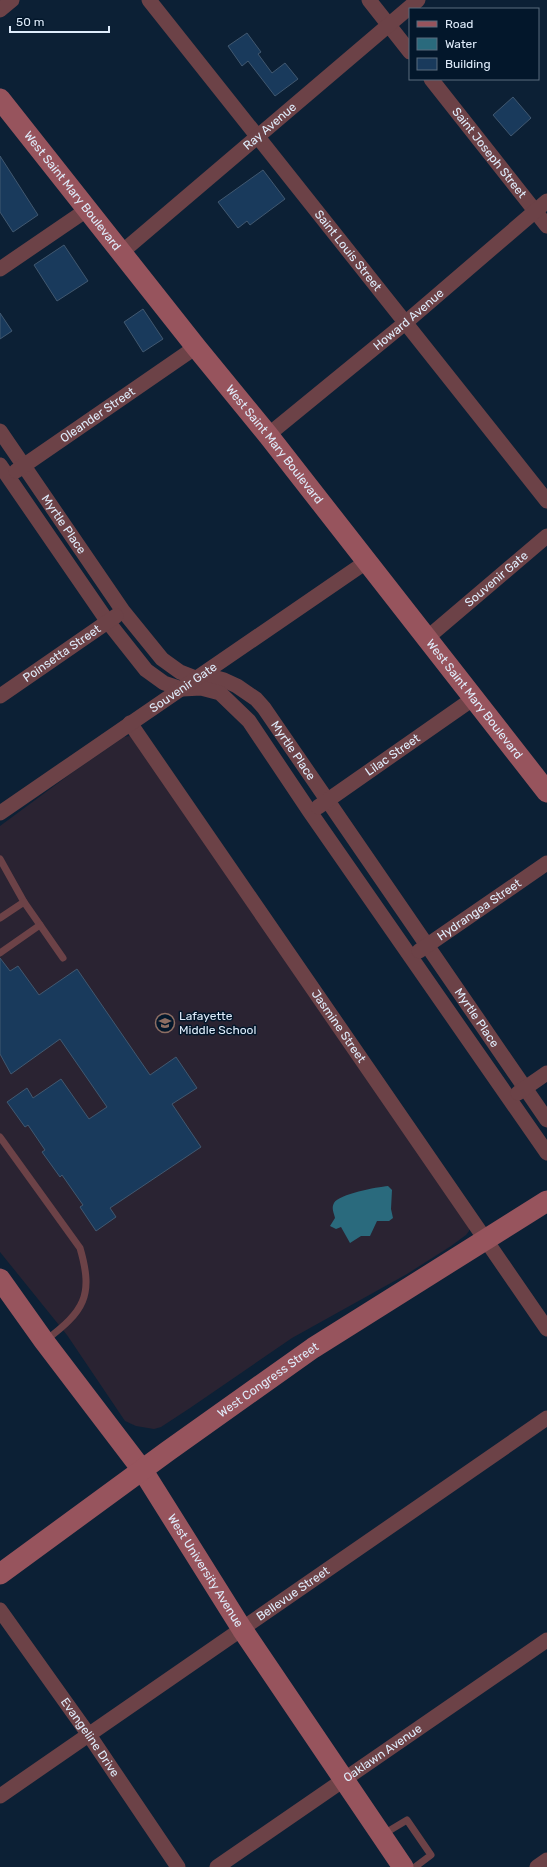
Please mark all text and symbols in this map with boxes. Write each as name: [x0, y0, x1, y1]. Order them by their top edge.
scale bar: [10, 8, 109, 34]
legend: [409, 8, 539, 80]
text: 50 m: [16, 15, 44, 29]
text: Road: [445, 17, 473, 31]
text: Water: [445, 37, 477, 51]
text: Building: [445, 57, 491, 71]
street label: Ray Avenue: [240, 100, 299, 153]
street label: Saint Joseph Street: [449, 105, 529, 201]
street label: West Saint Mary Boulevard: [21, 128, 124, 253]
street label: Saint Louis Street: [312, 207, 385, 294]
street label: Howard Avenue: [371, 286, 447, 353]
street label: West Saint Mary Boulevard: [223, 382, 326, 506]
street label: Oleander Street: [58, 384, 138, 445]
street label: Myrtle Place: [39, 492, 89, 557]
street label: Souvenir Gate: [462, 548, 531, 610]
street label: Poinsetta Street: [20, 622, 104, 685]
street label: West Saint Mary Boulevard: [423, 637, 525, 762]
street label: Souvenir Gate: [147, 660, 220, 715]
street label: Myrtle Place: [268, 718, 319, 783]
street label: Lilac Street: [363, 731, 423, 779]
street label: Hydrangea Street: [435, 876, 524, 943]
street label: Myrtle Place: [452, 985, 502, 1050]
street label: Jasmine Street: [309, 987, 369, 1066]
place label: Lafayette Middle School: [179, 1009, 256, 1037]
school or university icon: Lafayette Middle School: [154, 1012, 176, 1034]
street label: West Congress Street: [215, 1339, 321, 1420]
street label: West University Avenue: [165, 1511, 246, 1630]
street label: Bellevue Street: [254, 1563, 332, 1624]
street label: Evangeline Drive: [58, 1695, 122, 1780]
street label: Oaklawn Avenue: [341, 1721, 425, 1785]

